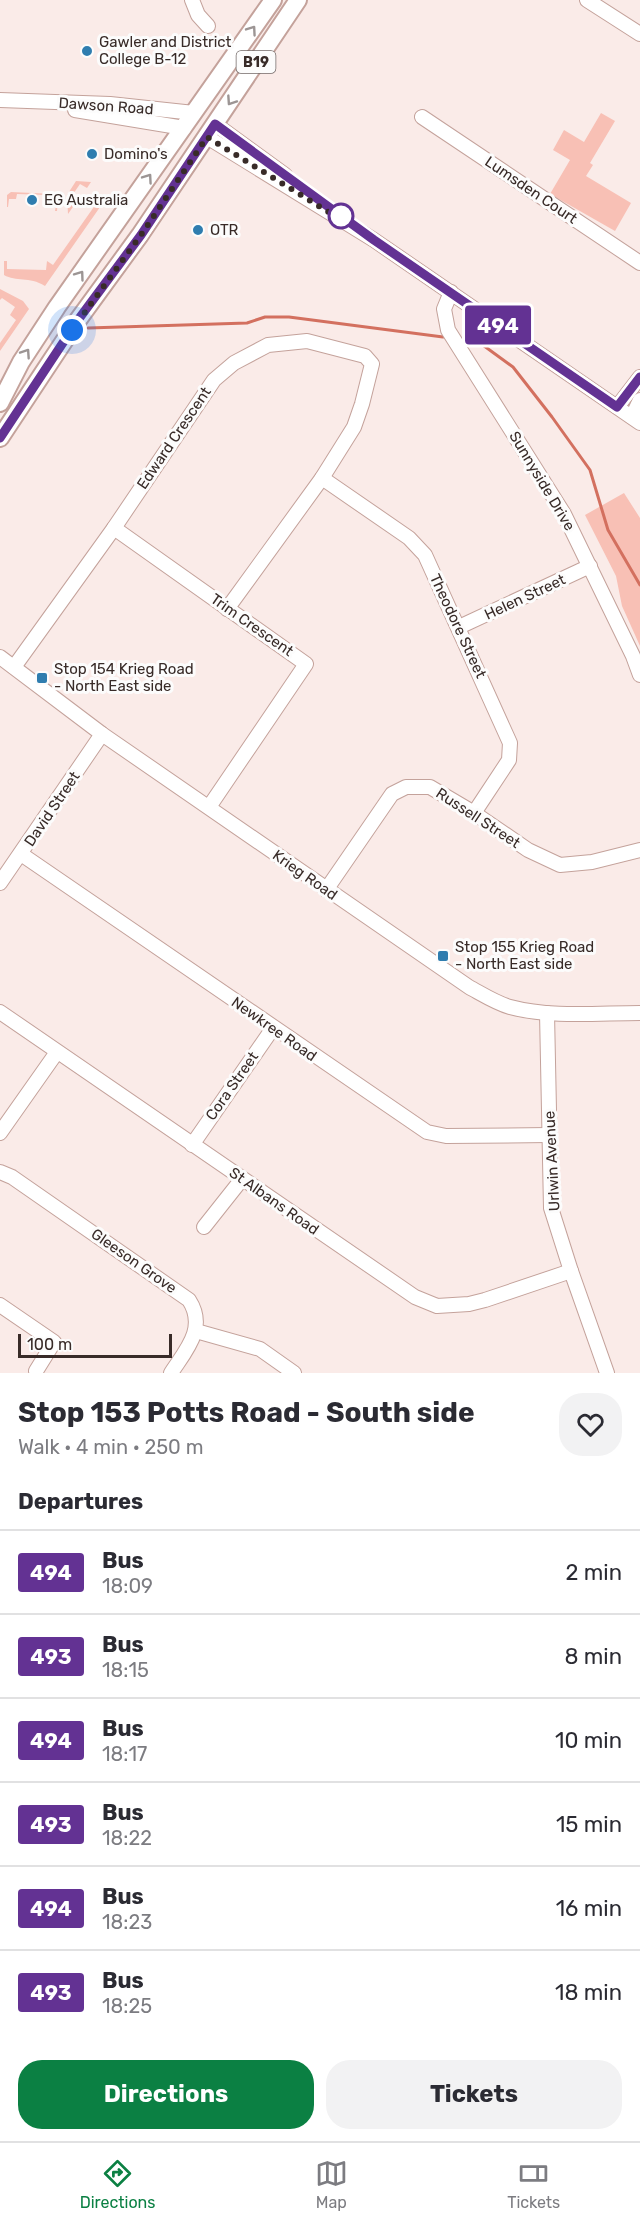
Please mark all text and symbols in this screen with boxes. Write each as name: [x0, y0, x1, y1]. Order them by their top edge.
one-way arrow: [245, 26, 256, 37]
place label: Gawler and District College B-12: [99, 33, 232, 68]
marker: Gawler and District College B-12: [80, 44, 94, 58]
road number: B19: [236, 51, 276, 73]
street label: Dawson Road: [58, 94, 154, 118]
one-way arrow: [226, 95, 238, 105]
place label: Domino's: [104, 145, 168, 163]
marker: Domino's: [85, 147, 99, 161]
street label: Lumsden Court: [481, 152, 581, 228]
one-way arrow: [141, 174, 152, 185]
place label: EG Australia: [44, 191, 128, 209]
marker: EG Australia: [25, 193, 39, 207]
unlabelled marker: [328, 203, 354, 229]
place label: OTR: [210, 221, 239, 239]
marker: OTR: [191, 223, 205, 237]
one-way arrow: [73, 270, 84, 281]
line badge: 494: [464, 306, 532, 344]
text: 494: [477, 313, 519, 338]
your location: [57, 315, 87, 345]
one-way arrow: [19, 349, 30, 360]
street label: Edward Crescent: [133, 383, 215, 492]
street label: Sunnyside Drive: [505, 428, 579, 534]
street label: Helen Street: [482, 570, 568, 624]
street label: Theodore Street: [426, 571, 490, 681]
street label: Trim Crescent: [207, 590, 297, 660]
place label: Stop 154 Krieg Road - North East side: [54, 660, 194, 695]
marker: Stop 154 Krieg Road - North East side: [35, 671, 49, 685]
street label: David Street: [20, 768, 84, 850]
street label: Russell Street: [432, 784, 524, 852]
street label: Krieg Road: [269, 846, 341, 904]
place label: Stop 155 Krieg Road - North East side: [455, 938, 594, 973]
marker: Stop 155 Krieg Road - North East side: [436, 949, 450, 963]
street label: Newkree Road: [228, 993, 320, 1065]
street label: Cora Street: [202, 1048, 262, 1124]
street label: Urlwin Avenue: [540, 1110, 564, 1212]
street label: St Albans Road: [226, 1163, 322, 1239]
street label: Gleeson Grove: [88, 1225, 180, 1297]
scale bar: [18, 1331, 172, 1358]
text: 100 m: [27, 1335, 72, 1354]
button: heart: [559, 1393, 622, 1456]
text: Stop 153 Potts Road - South side: [18, 1396, 475, 1429]
text: Walk · 4 min · 250 m: [18, 1435, 203, 1459]
text: Departures: [18, 1488, 143, 1515]
text: Bus: [102, 1547, 144, 1574]
text: 2 min: [565, 1559, 622, 1586]
text: 494: [30, 1560, 72, 1585]
text: 18:09: [102, 1574, 153, 1598]
text: Bus: [102, 1631, 144, 1658]
text: 8 min: [564, 1643, 622, 1670]
text: 493: [30, 1644, 72, 1669]
text: 18:15: [102, 1658, 149, 1682]
text: Bus: [102, 1715, 144, 1742]
text: 10 min: [555, 1727, 622, 1754]
text: 494: [30, 1728, 72, 1753]
text: 18:17: [102, 1742, 147, 1766]
text: Bus: [102, 1799, 144, 1826]
text: 15 min: [556, 1811, 622, 1838]
text: 493: [30, 1812, 72, 1837]
text: 18:22: [102, 1826, 152, 1850]
text: Bus: [102, 1883, 144, 1910]
text: 16 min: [556, 1895, 622, 1922]
text: 494: [30, 1896, 72, 1921]
text: 18:23: [102, 1910, 152, 1934]
text: Bus: [102, 1967, 144, 1994]
text: 18 min: [555, 1979, 622, 2006]
text: 493: [30, 1980, 72, 2005]
text: 18:25: [102, 1994, 152, 2018]
button: Directions: [18, 2060, 314, 2129]
button: Tickets: [326, 2060, 622, 2129]
tab: Directions: [80, 2157, 155, 2212]
tab: Map: [315, 2157, 348, 2212]
tab: Tickets: [507, 2157, 560, 2212]

